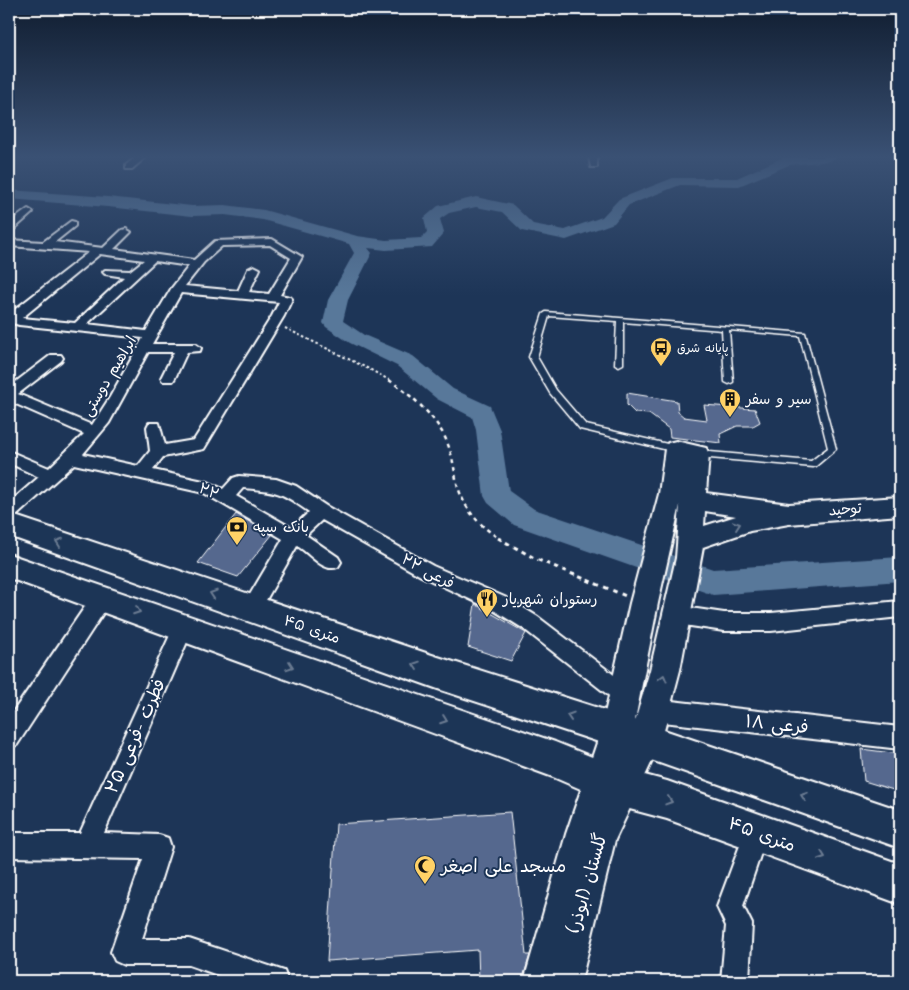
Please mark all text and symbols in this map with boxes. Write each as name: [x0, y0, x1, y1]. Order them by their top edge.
street label: ابراهیم دوستی: [77, 332, 143, 421]
bus stop icon: پایانه شرق: [649, 336, 673, 367]
place label: پایانه شرق: [677, 340, 728, 357]
building icon: سیر و سفر: [718, 387, 742, 418]
place label: سیر و سفر: [744, 389, 812, 410]
street label: ۲۲: [195, 478, 222, 505]
street label: توحید: [828, 498, 863, 521]
bank icon: بانک سپه: [225, 515, 249, 546]
place label: بانک سپه: [253, 517, 309, 538]
one-way arrow: [732, 521, 740, 531]
one-way arrow: [55, 538, 64, 548]
street label: فرعی ۲۲: [398, 549, 458, 594]
restaurant icon: رستوران شهریار: [475, 587, 499, 618]
place label: رستوران شهریار: [502, 589, 597, 610]
one-way arrow: [209, 590, 217, 600]
one-way arrow: [133, 605, 141, 615]
street label: ۴۵ متری: [281, 610, 343, 649]
one-way arrow: [286, 660, 294, 670]
one-way arrow: [412, 661, 421, 671]
one-way arrow: [657, 673, 668, 682]
street label: فطرت -فرعی ۲۵: [99, 675, 172, 798]
street label: فرعی ۱۸: [744, 709, 810, 740]
one-way arrow: [566, 712, 575, 722]
one-way arrow: [439, 714, 447, 724]
one-way arrow: [801, 792, 809, 802]
one-way arrow: [664, 796, 673, 806]
street label: ۴۵ متری: [725, 811, 799, 858]
street label: گلستان (ابوذر): [561, 830, 614, 936]
one-way arrow: [817, 850, 826, 860]
mosque icon: مسجد علی اصغر: [413, 854, 437, 885]
place label: مسجد علی اصغر: [439, 854, 566, 879]

